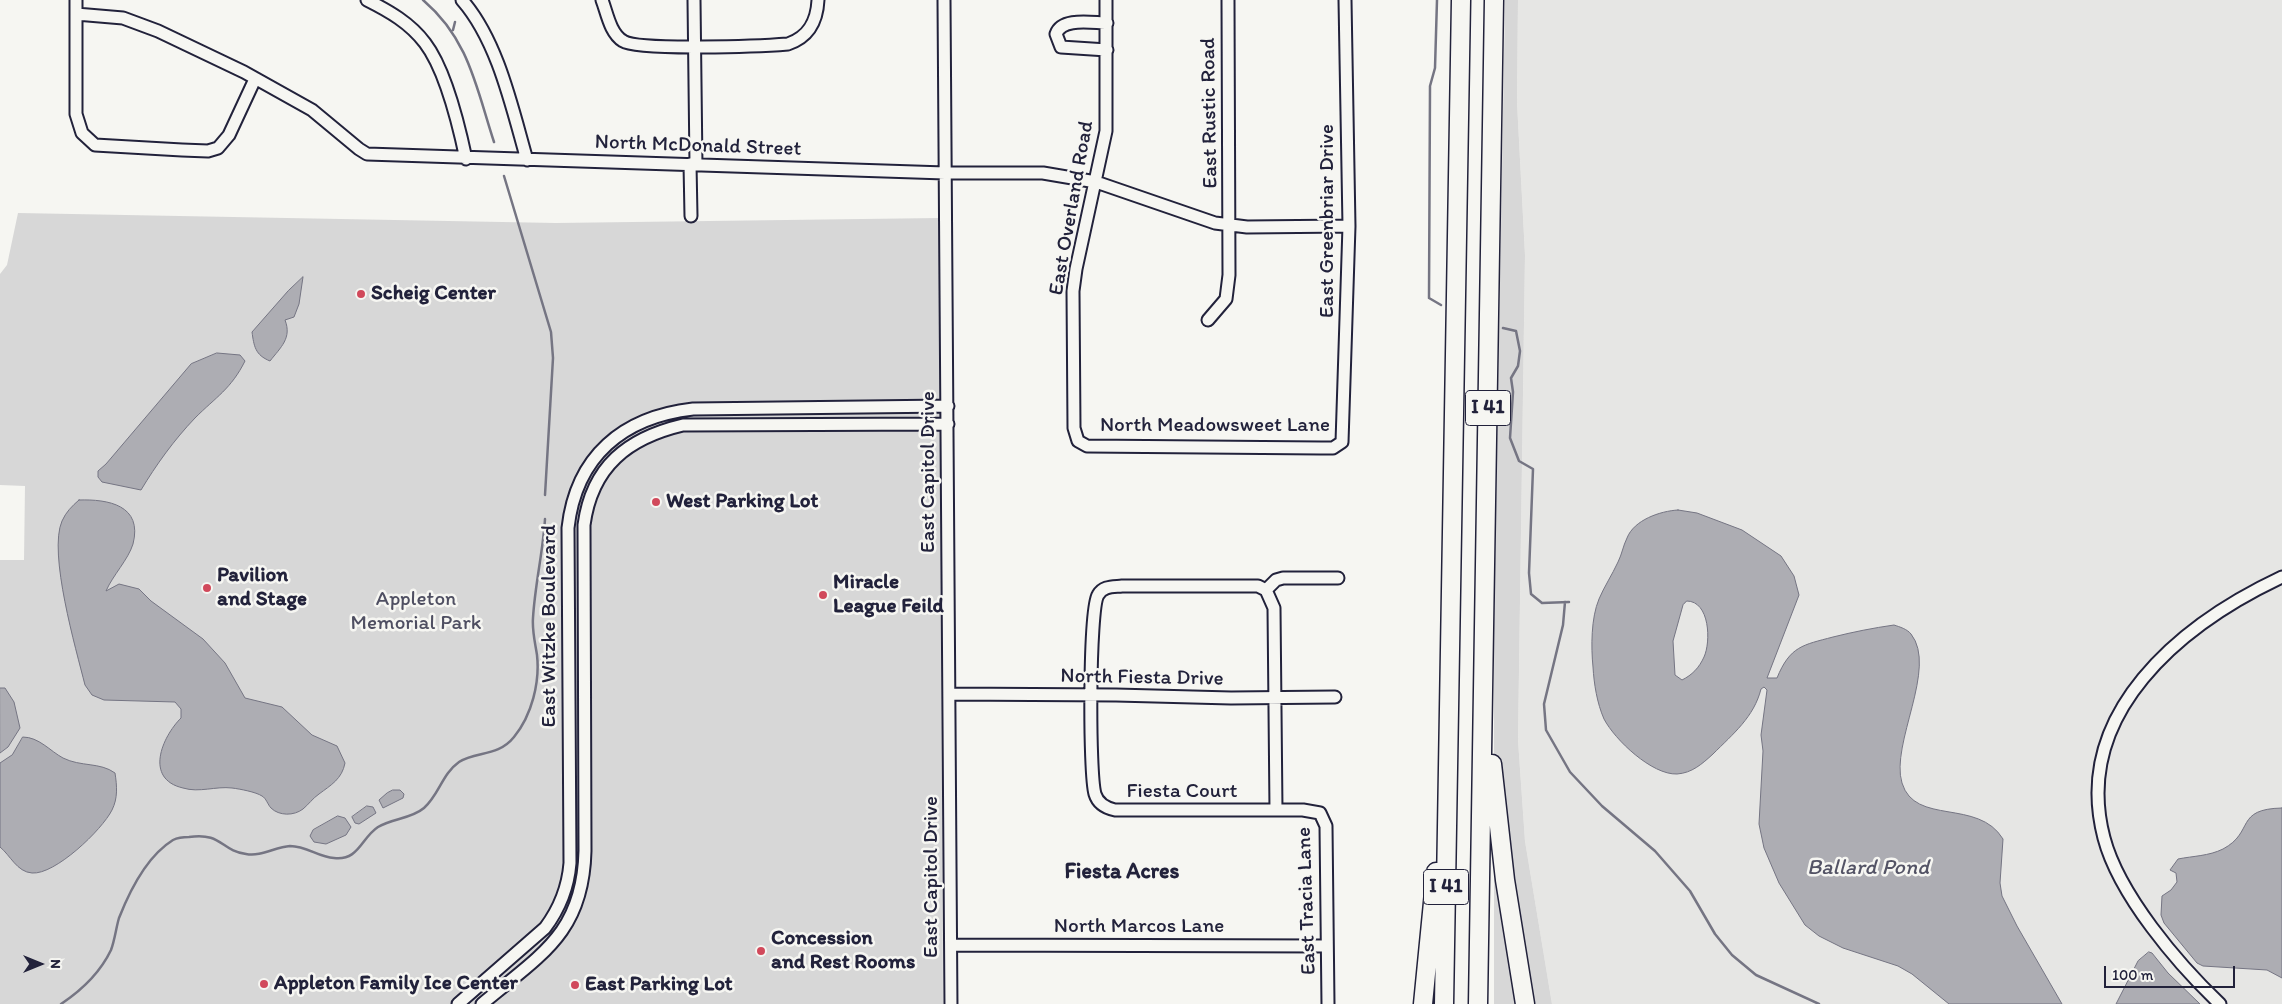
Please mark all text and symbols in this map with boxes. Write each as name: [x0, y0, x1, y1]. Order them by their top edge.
street label: East Rustic Road: [1196, 37, 1224, 189]
street label: East Overland Road: [1044, 119, 1100, 297]
street label: East Greenbriar Drive: [1315, 124, 1341, 318]
street label: North McDonald Street: [594, 130, 802, 162]
place label: Scheig Center: [371, 281, 496, 307]
marker: Scheig Center: [355, 288, 367, 300]
road number: I 41: [1466, 390, 1510, 426]
street label: East Capitol Drive: [916, 391, 942, 553]
street label: North Meadowsweet Lane: [1100, 413, 1330, 439]
place label: West Parking Lot: [666, 489, 818, 515]
marker: West Parking Lot: [650, 496, 662, 508]
street label: East Witzke Boulevard: [537, 524, 563, 728]
place label: Pavilion and Stage: [217, 563, 307, 613]
place label: Miracle League Feild: [833, 570, 944, 620]
marker: Pavilion and Stage: [201, 582, 213, 594]
park label: Appleton Memorial Park: [350, 587, 482, 637]
marker: Miracle League Feild: [817, 589, 829, 601]
street label: North Fiesta Drive: [1060, 664, 1224, 692]
street label: Fiesta Court: [1127, 779, 1237, 805]
street label: East Capitol Drive: [919, 796, 945, 958]
street label: East Tracia Lane: [1292, 827, 1322, 975]
water label: Ballard Pond: [1807, 855, 1929, 881]
district label: Fiesta Acres: [1065, 859, 1179, 885]
road number: I 41: [1424, 870, 1468, 904]
street label: North Marcos Lane: [1054, 914, 1224, 940]
place label: Concession and Rest Rooms: [771, 926, 915, 976]
north arrow: [15, 939, 65, 989]
marker: Concession and Rest Rooms: [755, 945, 767, 957]
scale bar: [2107, 956, 2238, 988]
text: N: [47, 959, 64, 969]
text: 100 m: [2112, 966, 2153, 984]
place label: Appleton Family Ice Center: [274, 971, 518, 997]
place label: East Parking Lot: [585, 972, 733, 998]
marker: Appleton Family Ice Center: [258, 978, 270, 990]
marker: East Parking Lot: [569, 979, 581, 991]

